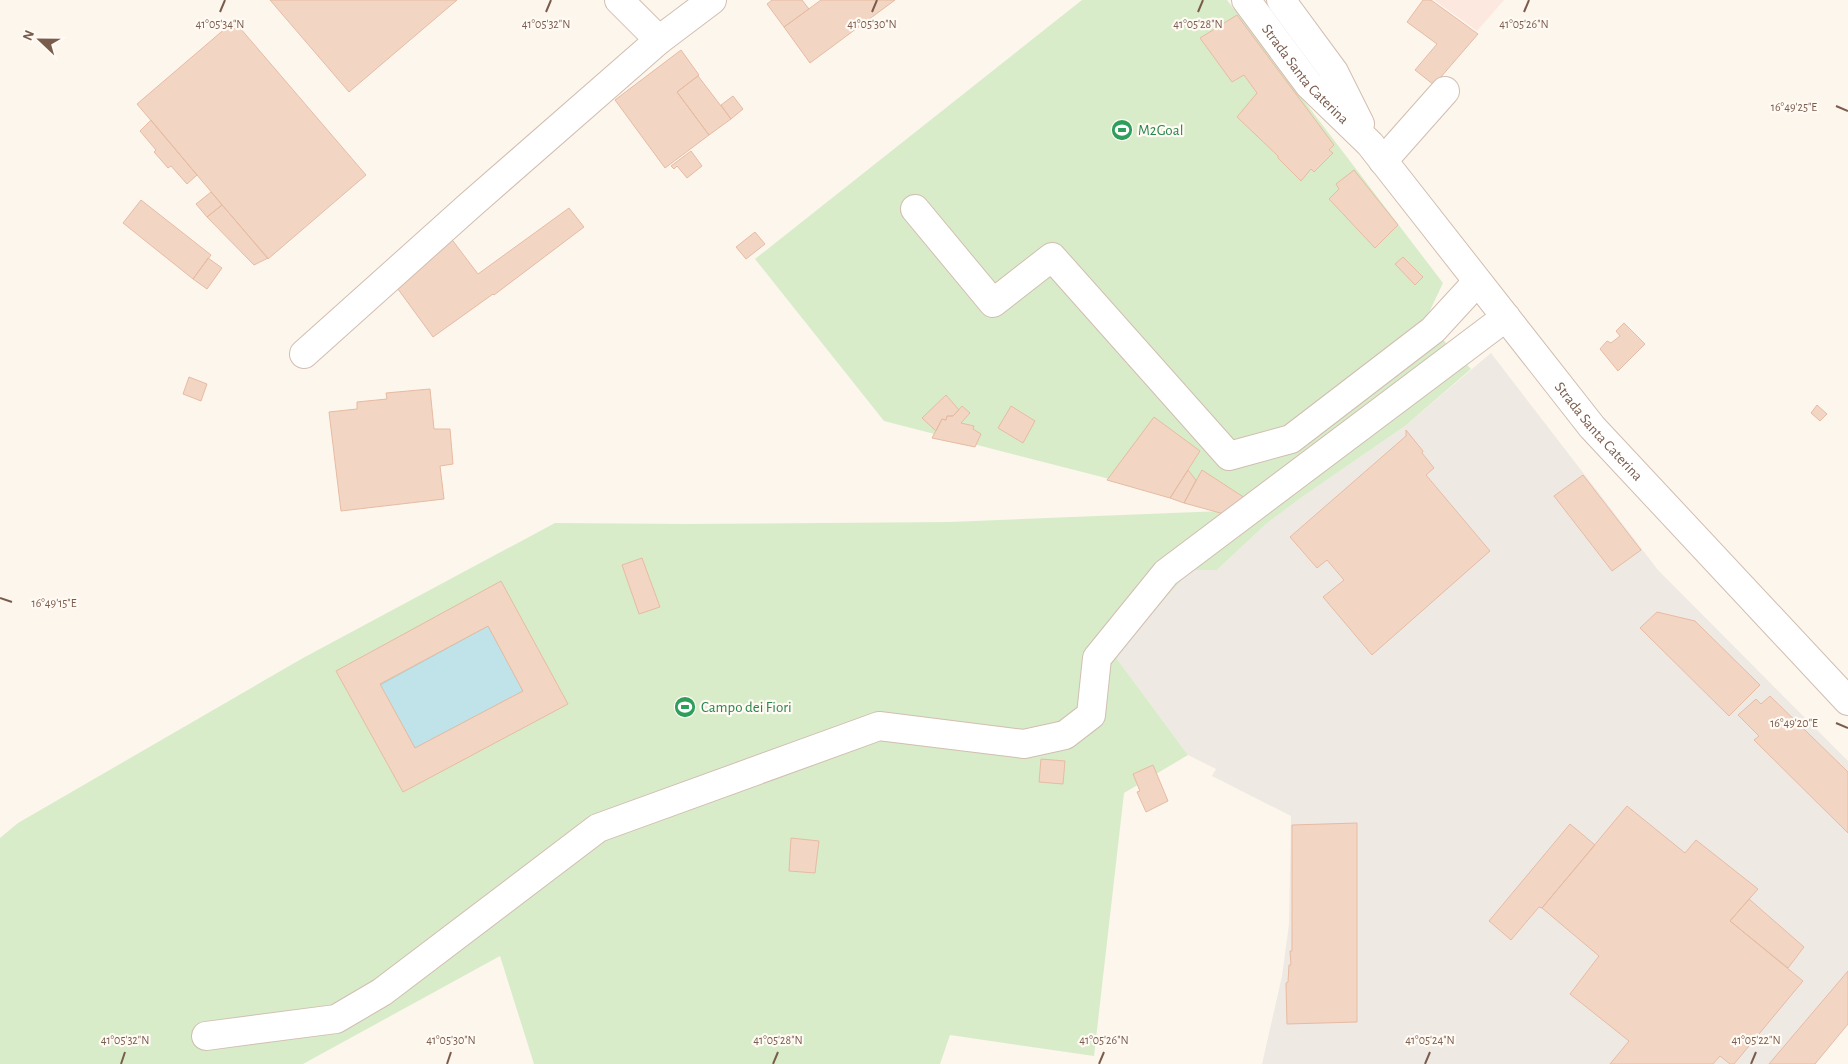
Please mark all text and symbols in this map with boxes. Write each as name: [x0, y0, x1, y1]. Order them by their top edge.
north arrow: [15, 15, 65, 65]
text: 41°05'34"N: [195, 18, 245, 30]
text: 41°05'32"N: [522, 18, 570, 30]
text: 41°05'30"N: [847, 18, 897, 30]
text: 41°05'28"N: [1173, 18, 1223, 30]
text: 41°05'26"N: [1499, 18, 1549, 30]
street label: Strada Santa Caterina: [1259, 21, 1352, 127]
text: N: [21, 28, 37, 43]
text: 16°49'25"E: [1771, 101, 1817, 113]
sports icon: M2Goal: [1110, 118, 1134, 142]
place label: M2Goal: [1138, 123, 1183, 138]
street label: Strada Santa Caterina: [1552, 379, 1646, 484]
text: 16°49'15"E: [32, 597, 77, 609]
sports icon: Campo dei Fiori: [673, 695, 697, 719]
place label: Campo dei Fiori: [701, 700, 792, 715]
text: 16°49'20"E: [1770, 717, 1818, 729]
text: 41°05'32"N: [101, 1034, 149, 1046]
text: 41°05'30"N: [426, 1034, 476, 1046]
text: 41°05'28"N: [753, 1034, 803, 1046]
text: 41°05'26"N: [1079, 1034, 1129, 1046]
text: 41°05'24"N: [1405, 1034, 1455, 1046]
text: 41°05'22"N: [1731, 1034, 1781, 1046]

